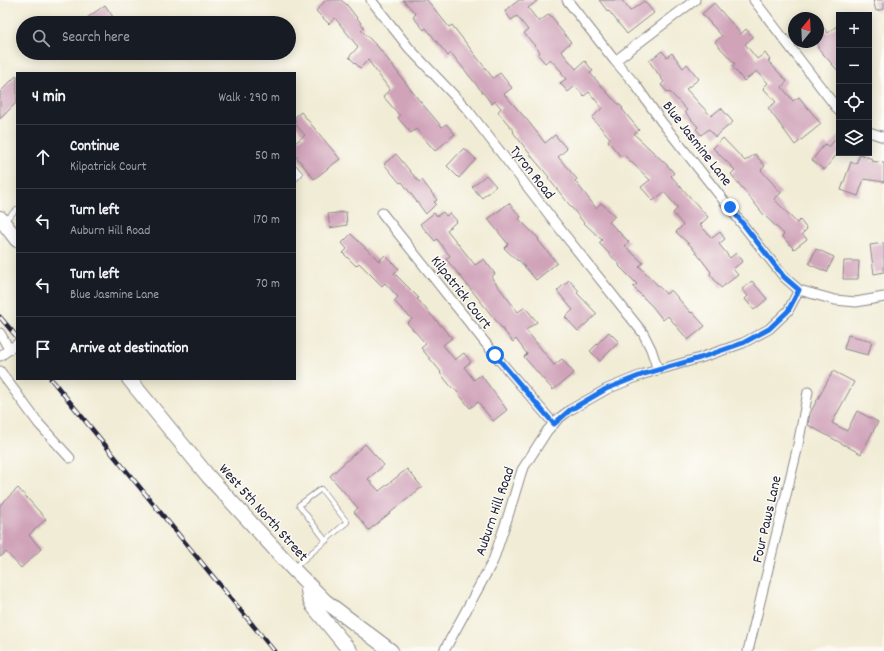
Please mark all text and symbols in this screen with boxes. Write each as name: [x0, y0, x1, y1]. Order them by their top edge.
north arrow: [788, 12, 824, 48]
map controls: [836, 12, 872, 156]
button: +: [836, 12, 872, 48]
search box: [16, 16, 296, 60]
icon: search: [30, 27, 52, 49]
text: Search here: [62, 27, 130, 49]
button: −: [836, 48, 872, 84]
button: locate: [836, 84, 872, 120]
text: 4 min: [32, 86, 66, 110]
text: Walk · 290 m: [218, 89, 280, 108]
street label: Blue Jasmine Lane: [656, 97, 737, 192]
button: layers: [836, 120, 872, 156]
text: Continue: [70, 136, 119, 158]
street label: Tyron Road: [503, 142, 559, 205]
icon: ahead: [32, 146, 54, 168]
text: 50 m: [255, 147, 280, 166]
text: Kilpatrick Court: [70, 158, 147, 177]
route end: [721, 198, 739, 216]
text: Turn left: [70, 200, 119, 222]
icon: left: [32, 210, 54, 232]
text: 170 m: [253, 211, 280, 230]
text: Auburn Hill Road: [70, 222, 150, 241]
street label: Kilpatrick Court: [425, 252, 497, 335]
text: Turn left: [70, 264, 119, 286]
icon: left: [32, 274, 54, 296]
text: 70 m: [256, 275, 280, 294]
text: Blue Jasmine Lane: [70, 286, 159, 305]
icon: arrive: [32, 338, 54, 360]
text: Arrive at destination: [70, 338, 188, 360]
route start: [486, 346, 504, 364]
street label: West 5th North Street: [212, 459, 313, 568]
street label: Auburn Hill Road: [470, 464, 521, 559]
street label: Four Paws Lane: [747, 473, 789, 565]

